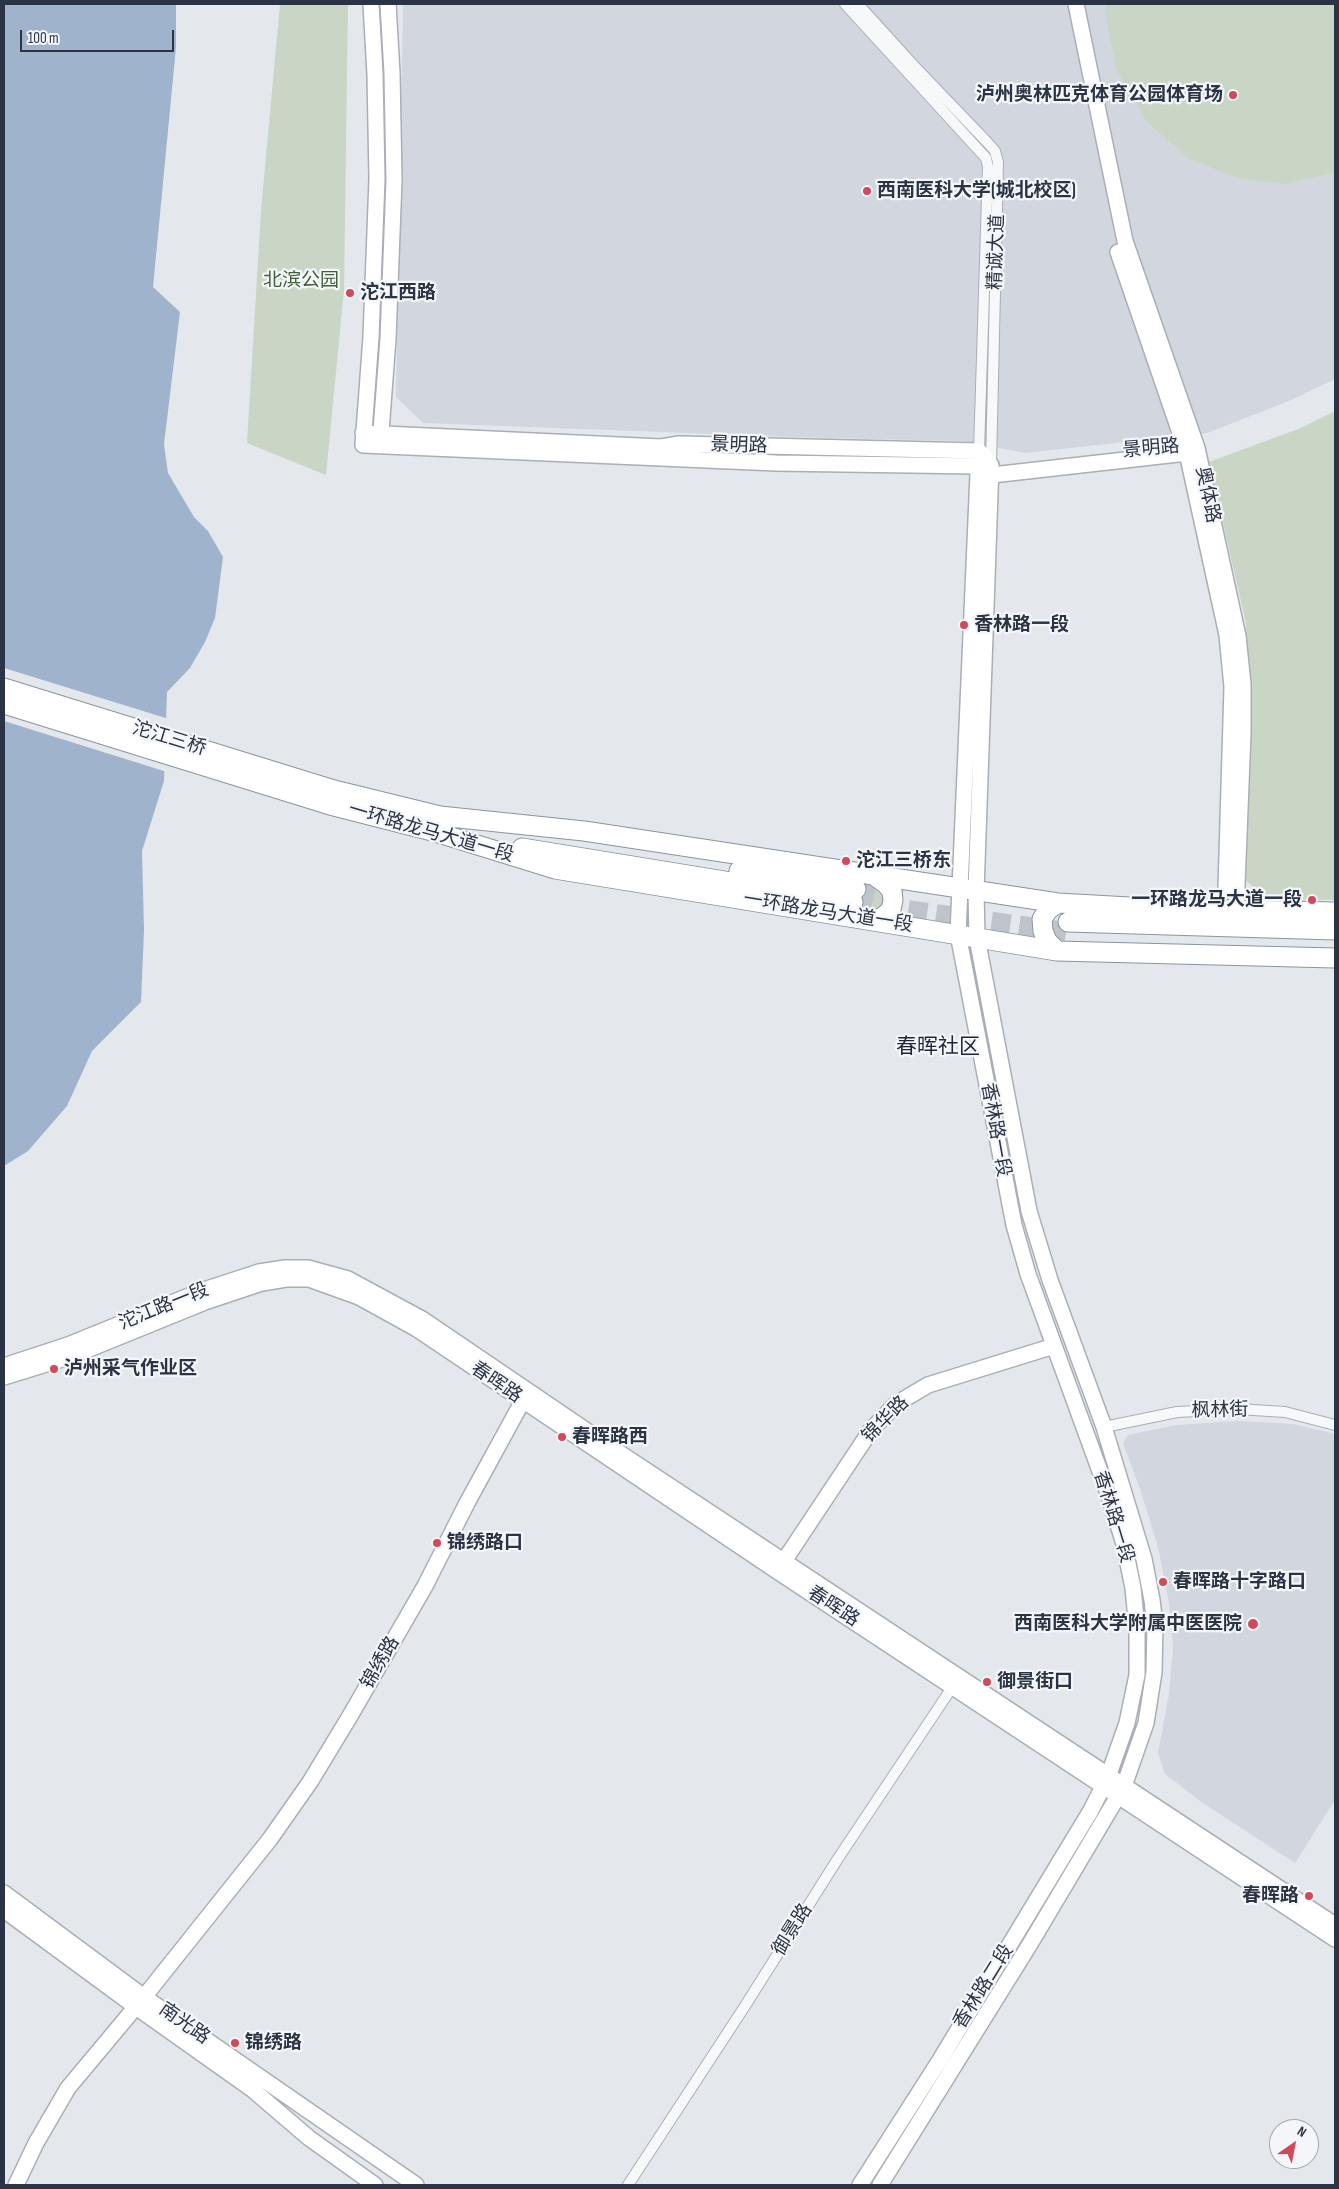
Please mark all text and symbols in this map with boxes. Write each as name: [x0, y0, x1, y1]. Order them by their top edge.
scale bar: [22, 20, 176, 52]
text: 100 m: [28, 29, 59, 48]
place label: 泸州奥林匹克体育公园体育场: [976, 84, 1223, 106]
marker: 泸州奥林匹克体育公园体育场: [1227, 89, 1239, 101]
place label: 西南医科大学(城北校区): [877, 180, 1076, 202]
marker: 西南医科大学(城北校区): [861, 185, 873, 197]
street label: 精诚大道: [984, 214, 1010, 290]
park label: 北滨公园: [263, 270, 339, 292]
place label: 沱江西路: [360, 282, 436, 304]
marker: 沱江西路: [344, 287, 356, 299]
street label: 景明路: [710, 434, 768, 458]
street label: 景明路: [1122, 435, 1180, 463]
street label: 奥体路: [1190, 465, 1224, 525]
place label: 香林路一段: [974, 614, 1069, 636]
marker: 香林路一段: [958, 619, 970, 631]
street label: 沱江三桥: [129, 717, 209, 761]
street label: 一环路龙马大道一段: [346, 798, 516, 868]
place label: 沱江三桥东: [856, 850, 951, 872]
marker: 沱江三桥东: [840, 855, 852, 867]
street label: 一环路龙马大道一段: [742, 888, 914, 938]
place label: 一环路龙马大道一段: [1131, 889, 1302, 911]
marker: 一环路龙马大道一段: [1306, 894, 1318, 906]
district label: 春晖社区: [896, 1035, 980, 1061]
street label: 香林路一段: [976, 1081, 1014, 1179]
street label: 沱江路一段: [116, 1279, 212, 1335]
place label: 泸州采气作业区: [64, 1358, 197, 1380]
street label: 春晖路: [466, 1358, 526, 1408]
marker: 泸州采气作业区: [48, 1363, 60, 1375]
street label: 锦华路: [858, 1392, 914, 1448]
street label: 枫林街: [1191, 1399, 1249, 1423]
place label: 春晖路西: [572, 1426, 648, 1448]
marker: 春晖路西: [556, 1431, 568, 1443]
street label: 香林路一段: [1088, 1468, 1138, 1566]
place label: 锦绣路口: [447, 1532, 523, 1554]
marker: 锦绣路口: [431, 1537, 443, 1549]
place label: 春晖路十字路口: [1173, 1571, 1306, 1593]
marker: 春晖路十字路口: [1157, 1576, 1169, 1588]
street label: 春晖路: [803, 1582, 863, 1632]
place label: 西南医科大学附属中医医院: [1014, 1613, 1242, 1635]
marker: 西南医科大学附属中医医院: [1246, 1617, 1260, 1631]
street label: 锦绣路: [357, 1633, 405, 1693]
place label: 御景街口: [997, 1671, 1073, 1693]
marker: 御景街口: [981, 1676, 993, 1688]
place label: 春晖路: [1242, 1885, 1299, 1907]
marker: 春晖路: [1303, 1890, 1315, 1902]
street label: 御景路: [768, 1900, 818, 1960]
street label: 香林路二段: [949, 1941, 1019, 2033]
street label: 南光路: [154, 1998, 214, 2050]
place label: 锦绣路: [245, 2032, 302, 2054]
marker: 锦绣路: [229, 2037, 241, 2049]
north arrow: [1269, 2119, 1319, 2169]
text: N: [1294, 2123, 1310, 2141]

